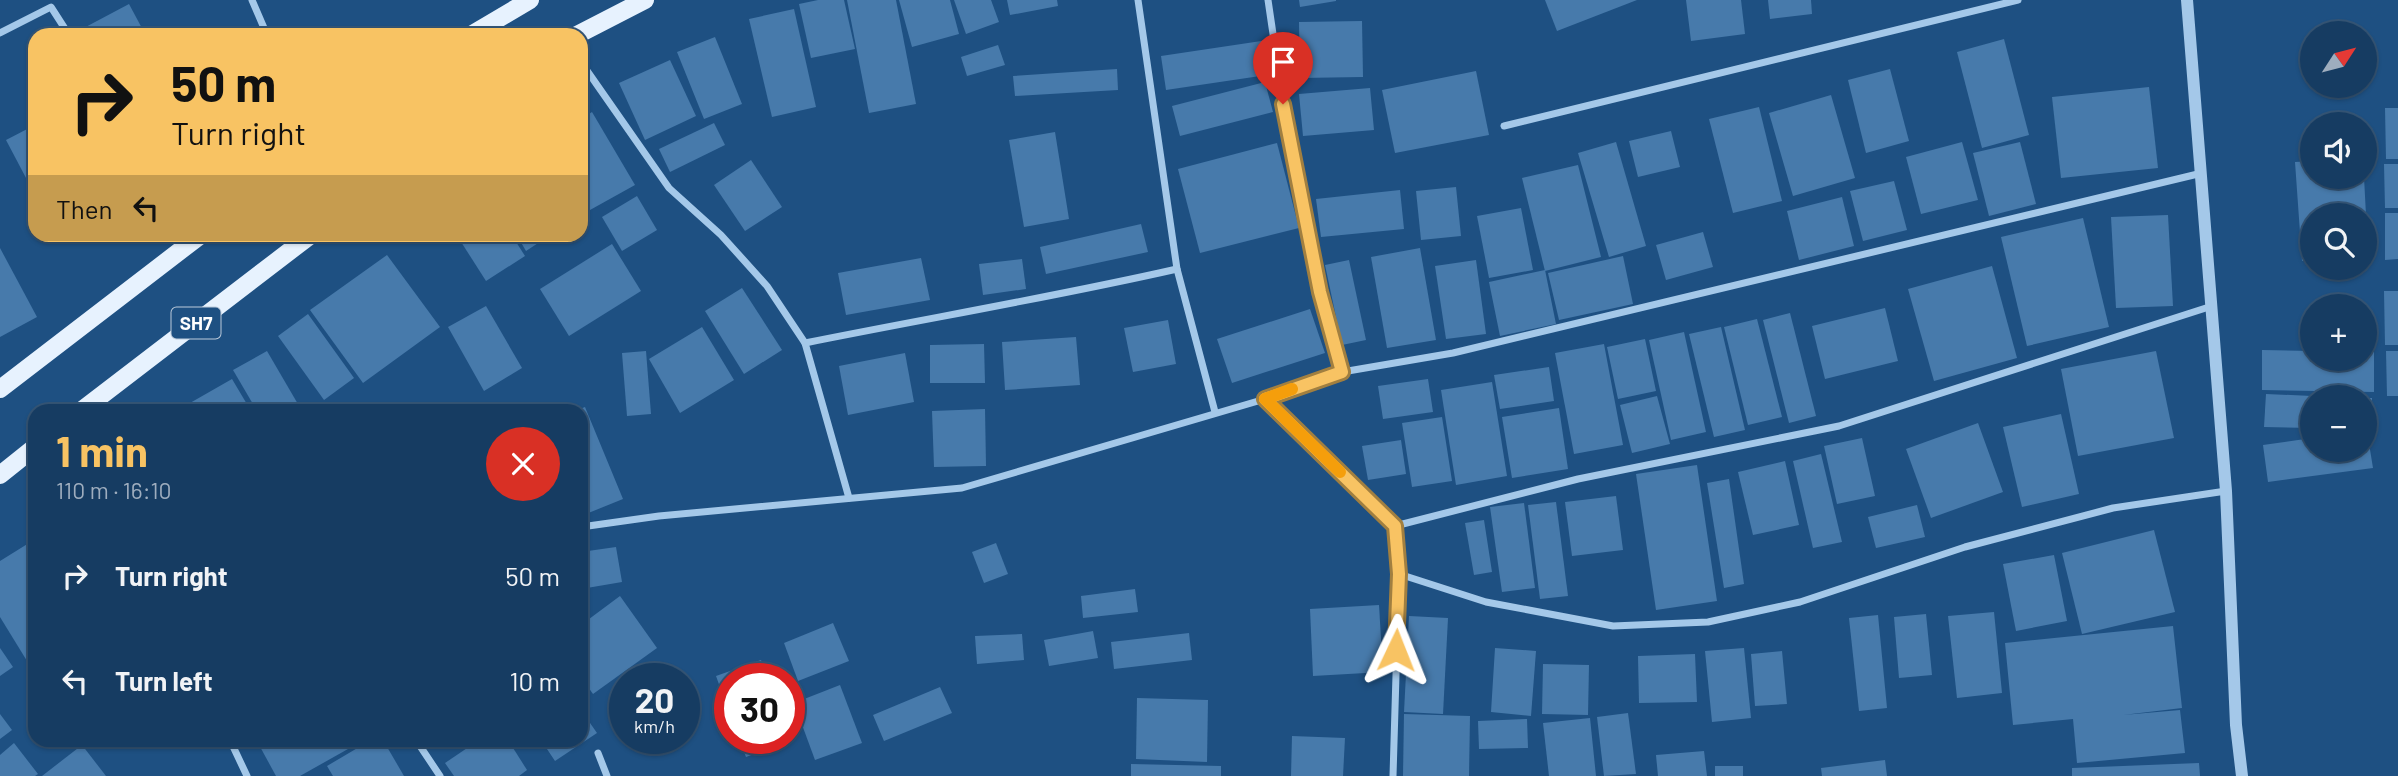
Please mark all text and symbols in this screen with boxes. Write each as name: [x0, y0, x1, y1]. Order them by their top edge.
north arrow: [2300, 21, 2376, 98]
map controls: [2300, 21, 2377, 462]
pin: [1253, 32, 1313, 104]
icon: arrive: [1264, 43, 1302, 81]
text: 50 m: [171, 53, 276, 112]
icon: right: [56, 56, 147, 147]
button: sound: [2300, 112, 2377, 189]
text: Turn right: [171, 113, 306, 151]
icon: left: [127, 189, 165, 227]
text: Then: [56, 193, 113, 224]
button: search: [2300, 203, 2377, 280]
button: +: [2300, 294, 2377, 371]
road number: SH7: [172, 308, 220, 338]
button: −: [2300, 385, 2377, 462]
text: 1 min: [56, 425, 148, 475]
button: close: [486, 427, 560, 501]
text: 110 m · 16:10: [56, 476, 172, 504]
icon: right: [56, 557, 94, 595]
text: Turn right: [115, 560, 228, 591]
text: 50 m: [505, 560, 560, 591]
position arrow: [1359, 613, 1433, 687]
icon: left: [56, 662, 94, 700]
speed limit sign: 30: [714, 663, 805, 754]
text: Turn left: [115, 665, 213, 696]
text: 10 m: [510, 665, 560, 696]
text: 20: [635, 678, 674, 720]
text: km/h: [634, 715, 675, 737]

